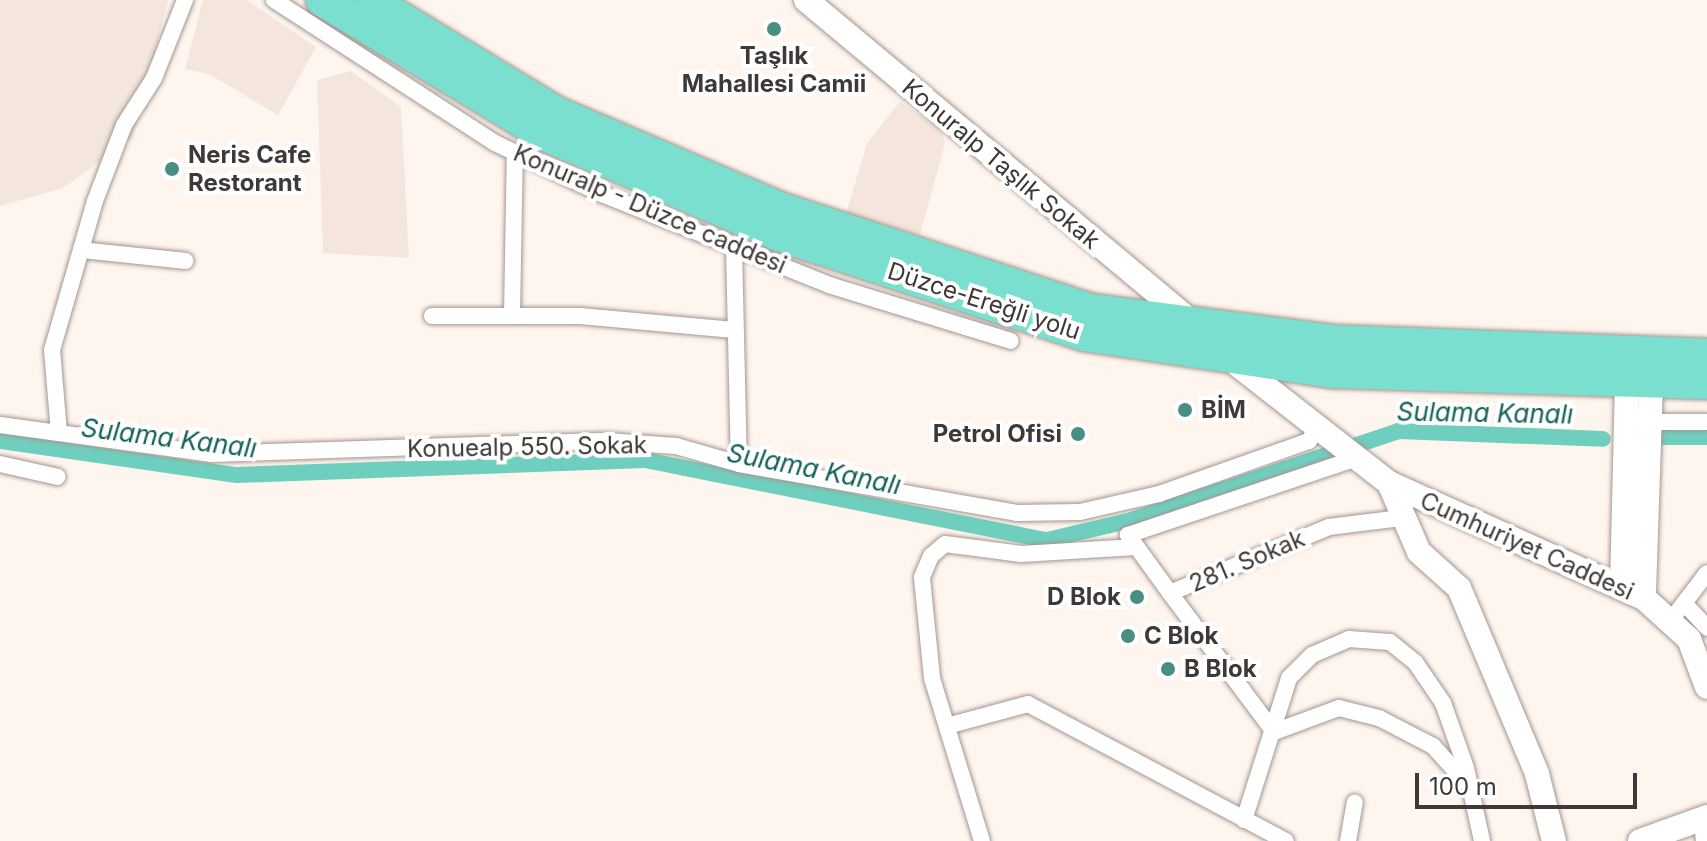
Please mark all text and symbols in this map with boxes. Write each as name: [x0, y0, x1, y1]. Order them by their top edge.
marker: Taşlık Mahallesi Camii: [765, 20, 783, 38]
place label: Taşlık Mahallesi Camii: [682, 42, 866, 98]
street label: Konuralp Taşlık Sokak: [896, 73, 1106, 255]
street label: Konuralp - Düzce caddesi: [509, 138, 791, 280]
place label: Neris Cafe Restorant: [188, 141, 311, 197]
marker: Neris Cafe Restorant: [163, 160, 181, 178]
street label: Düzce-Ereğli yolu: [884, 256, 1084, 346]
place label: BİM: [1201, 396, 1246, 424]
water label: Sulama Kanalı: [1396, 396, 1574, 430]
marker: BİM: [1176, 401, 1194, 419]
water label: Sulama Kanalı: [79, 412, 259, 464]
place label: Petrol Ofisi: [933, 420, 1062, 448]
marker: Petrol Ofisi: [1069, 425, 1087, 443]
street label: Konuealp 550. Sokak: [407, 431, 647, 463]
water label: Sulama Kanalı: [724, 437, 904, 501]
street label: Cumhuriyet Caddesi: [1416, 486, 1638, 606]
street label: 281. Sokak: [1185, 524, 1309, 598]
place label: D Blok: [1047, 583, 1121, 611]
marker: D Blok: [1128, 588, 1146, 606]
place label: C Blok: [1144, 622, 1218, 650]
marker: C Blok: [1119, 627, 1137, 645]
place label: B Blok: [1184, 655, 1257, 683]
marker: B Blok: [1159, 660, 1177, 678]
scale bar: [1419, 757, 1641, 807]
text: 100 m: [1429, 772, 1497, 801]

